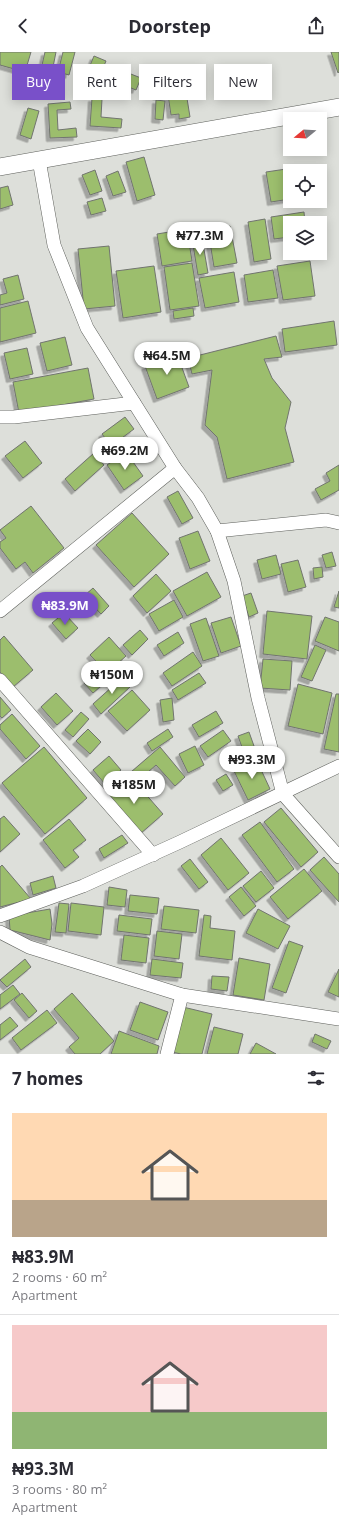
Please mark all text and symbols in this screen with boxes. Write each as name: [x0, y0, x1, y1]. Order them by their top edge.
text: Doorstep: [128, 14, 211, 38]
icon: back: [12, 15, 34, 37]
icon: share: [305, 15, 327, 37]
chip: Buy: [12, 64, 65, 100]
chip: Rent: [73, 64, 131, 100]
chip: Filters: [139, 64, 206, 100]
chip: New: [214, 64, 272, 100]
north arrow: [283, 112, 327, 156]
map controls: [283, 112, 327, 260]
button: locate: [283, 164, 327, 208]
button: layers: [283, 216, 327, 260]
pin: ₦77.3M: [167, 222, 233, 256]
text: ₦77.3M: [176, 226, 224, 244]
pin: ₦64.5M: [134, 342, 200, 376]
text: ₦64.5M: [143, 346, 191, 364]
pin: ₦69.2M: [92, 437, 158, 471]
text: ₦69.2M: [101, 441, 149, 459]
pin: ₦83.9M: [32, 592, 98, 626]
text: ₦83.9M: [41, 596, 89, 614]
pin: ₦150M: [84, 661, 140, 695]
text: ₦150M: [90, 665, 134, 683]
pin: ₦93.3M: [219, 746, 285, 780]
text: ₦93.3M: [228, 750, 276, 768]
pin: ₦185M: [106, 771, 162, 805]
text: ₦185M: [112, 775, 156, 793]
text: 7 homes: [12, 1067, 83, 1090]
icon: filters: [305, 1067, 327, 1089]
icon: home: [134, 1139, 206, 1211]
text: ₦83.9M: [12, 1245, 74, 1268]
text: 2 rooms · 60 m²: [12, 1268, 107, 1286]
text: Apartment: [12, 1286, 77, 1304]
icon: home: [134, 1351, 206, 1423]
text: ₦93.3M: [12, 1457, 74, 1480]
text: 3 rooms · 80 m²: [12, 1480, 107, 1498]
text: Apartment: [12, 1498, 77, 1516]

